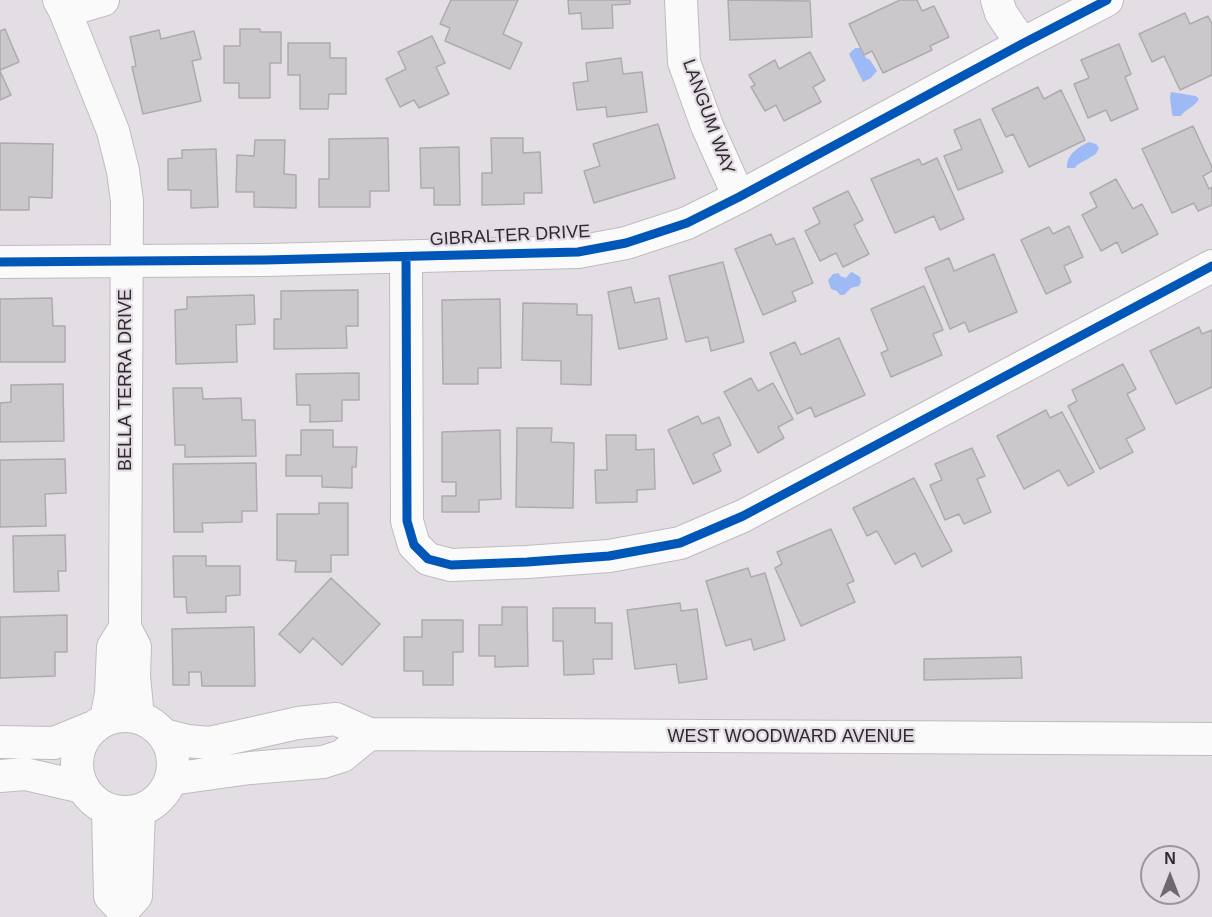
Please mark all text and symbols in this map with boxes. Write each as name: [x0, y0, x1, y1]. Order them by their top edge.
street label: LANGUM WAY: [677, 56, 739, 178]
street label: GIBRALTER DRIVE: [429, 221, 591, 251]
street label: BELLA TERRA DRIVE: [115, 289, 137, 471]
street label: WEST WOODWARD AVENUE: [668, 726, 914, 748]
north arrow: [1140, 845, 1200, 905]
text: N: [1164, 850, 1176, 867]

